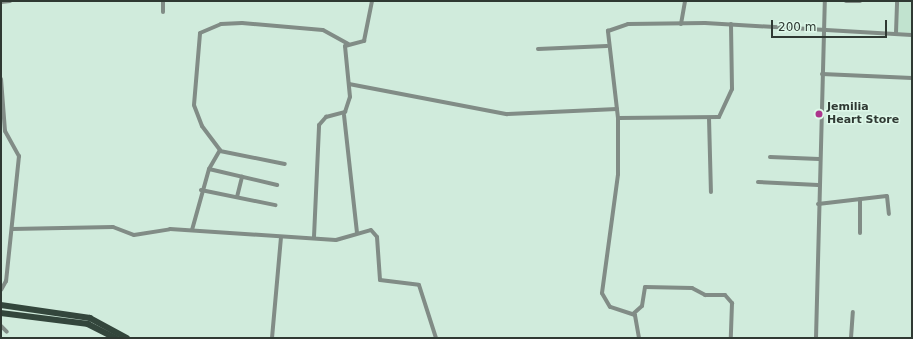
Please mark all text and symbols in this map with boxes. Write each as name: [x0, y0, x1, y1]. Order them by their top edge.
scale bar: [773, 12, 889, 38]
text: 200 m: [778, 20, 816, 34]
place label: Jemilia Heart Store: [827, 101, 899, 127]
marker: Jemilia Heart Store: [814, 109, 824, 119]

